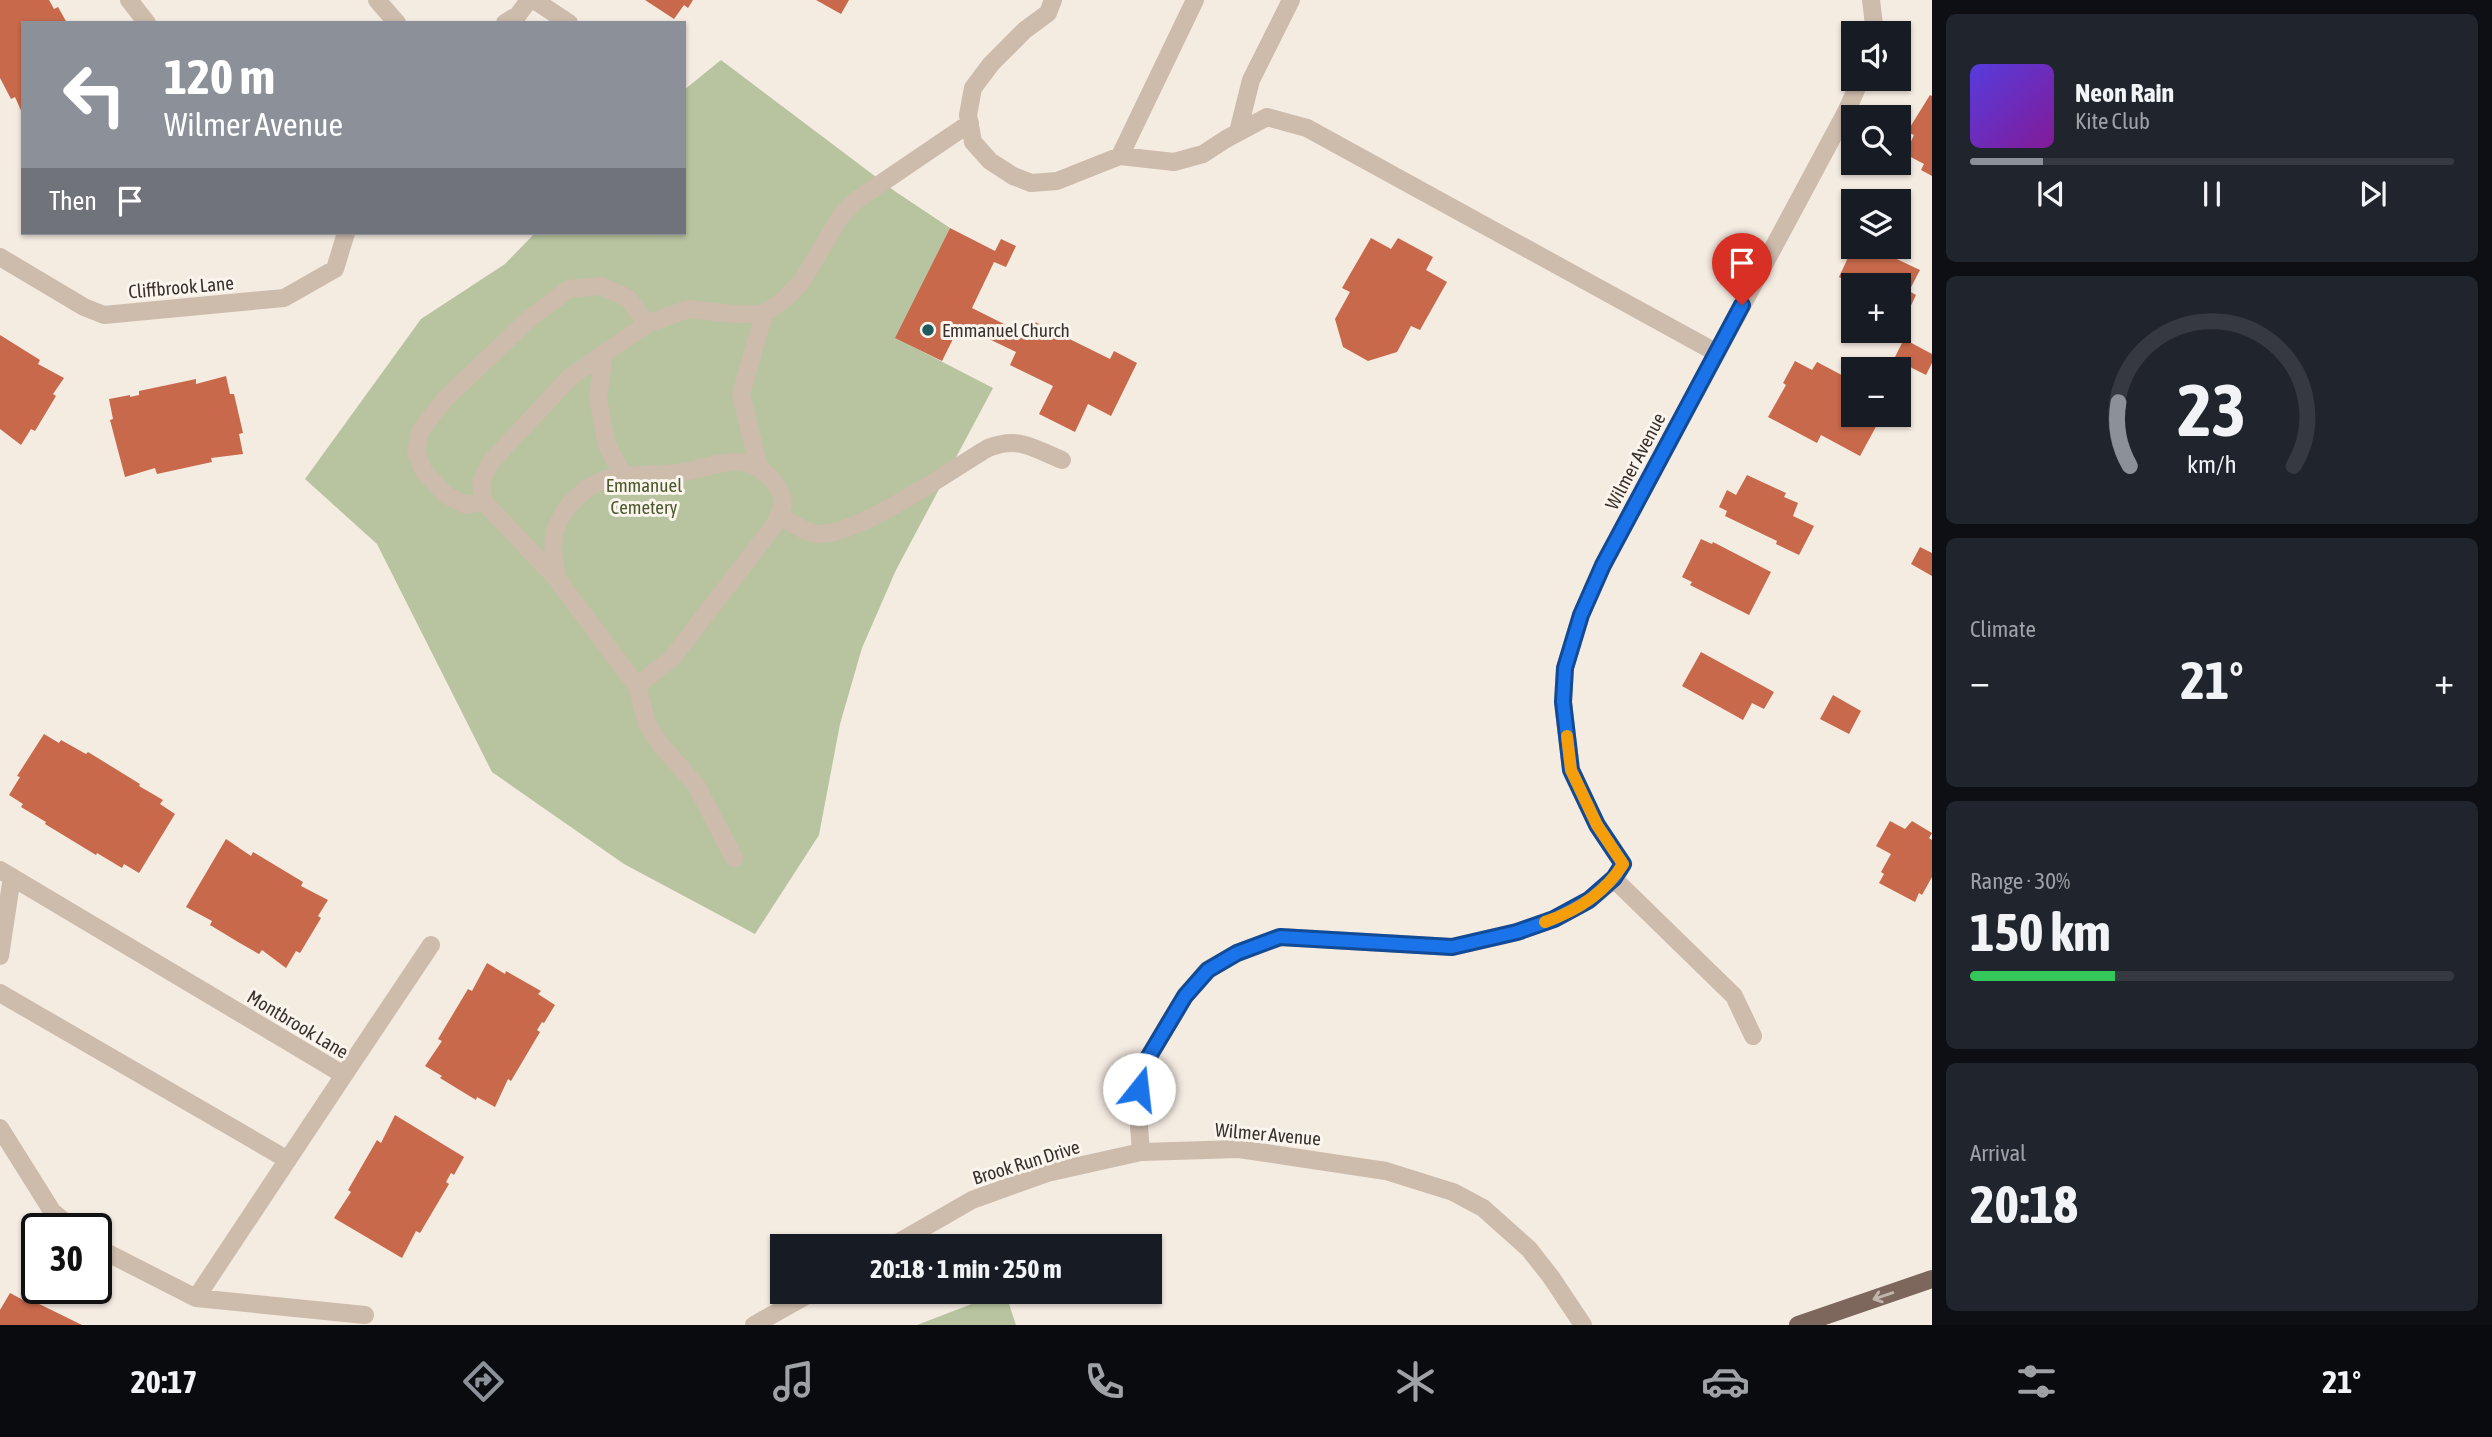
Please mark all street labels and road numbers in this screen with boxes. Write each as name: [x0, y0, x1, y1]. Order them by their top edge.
street label: Cliffbrook Lane: [127, 271, 235, 303]
street label: Wilmer Avenue: [1600, 409, 1670, 513]
street label: Montbrook Lane: [244, 985, 352, 1063]
street label: Wilmer Avenue: [1214, 1118, 1322, 1150]
street label: Brook Run Drive: [970, 1135, 1082, 1189]

